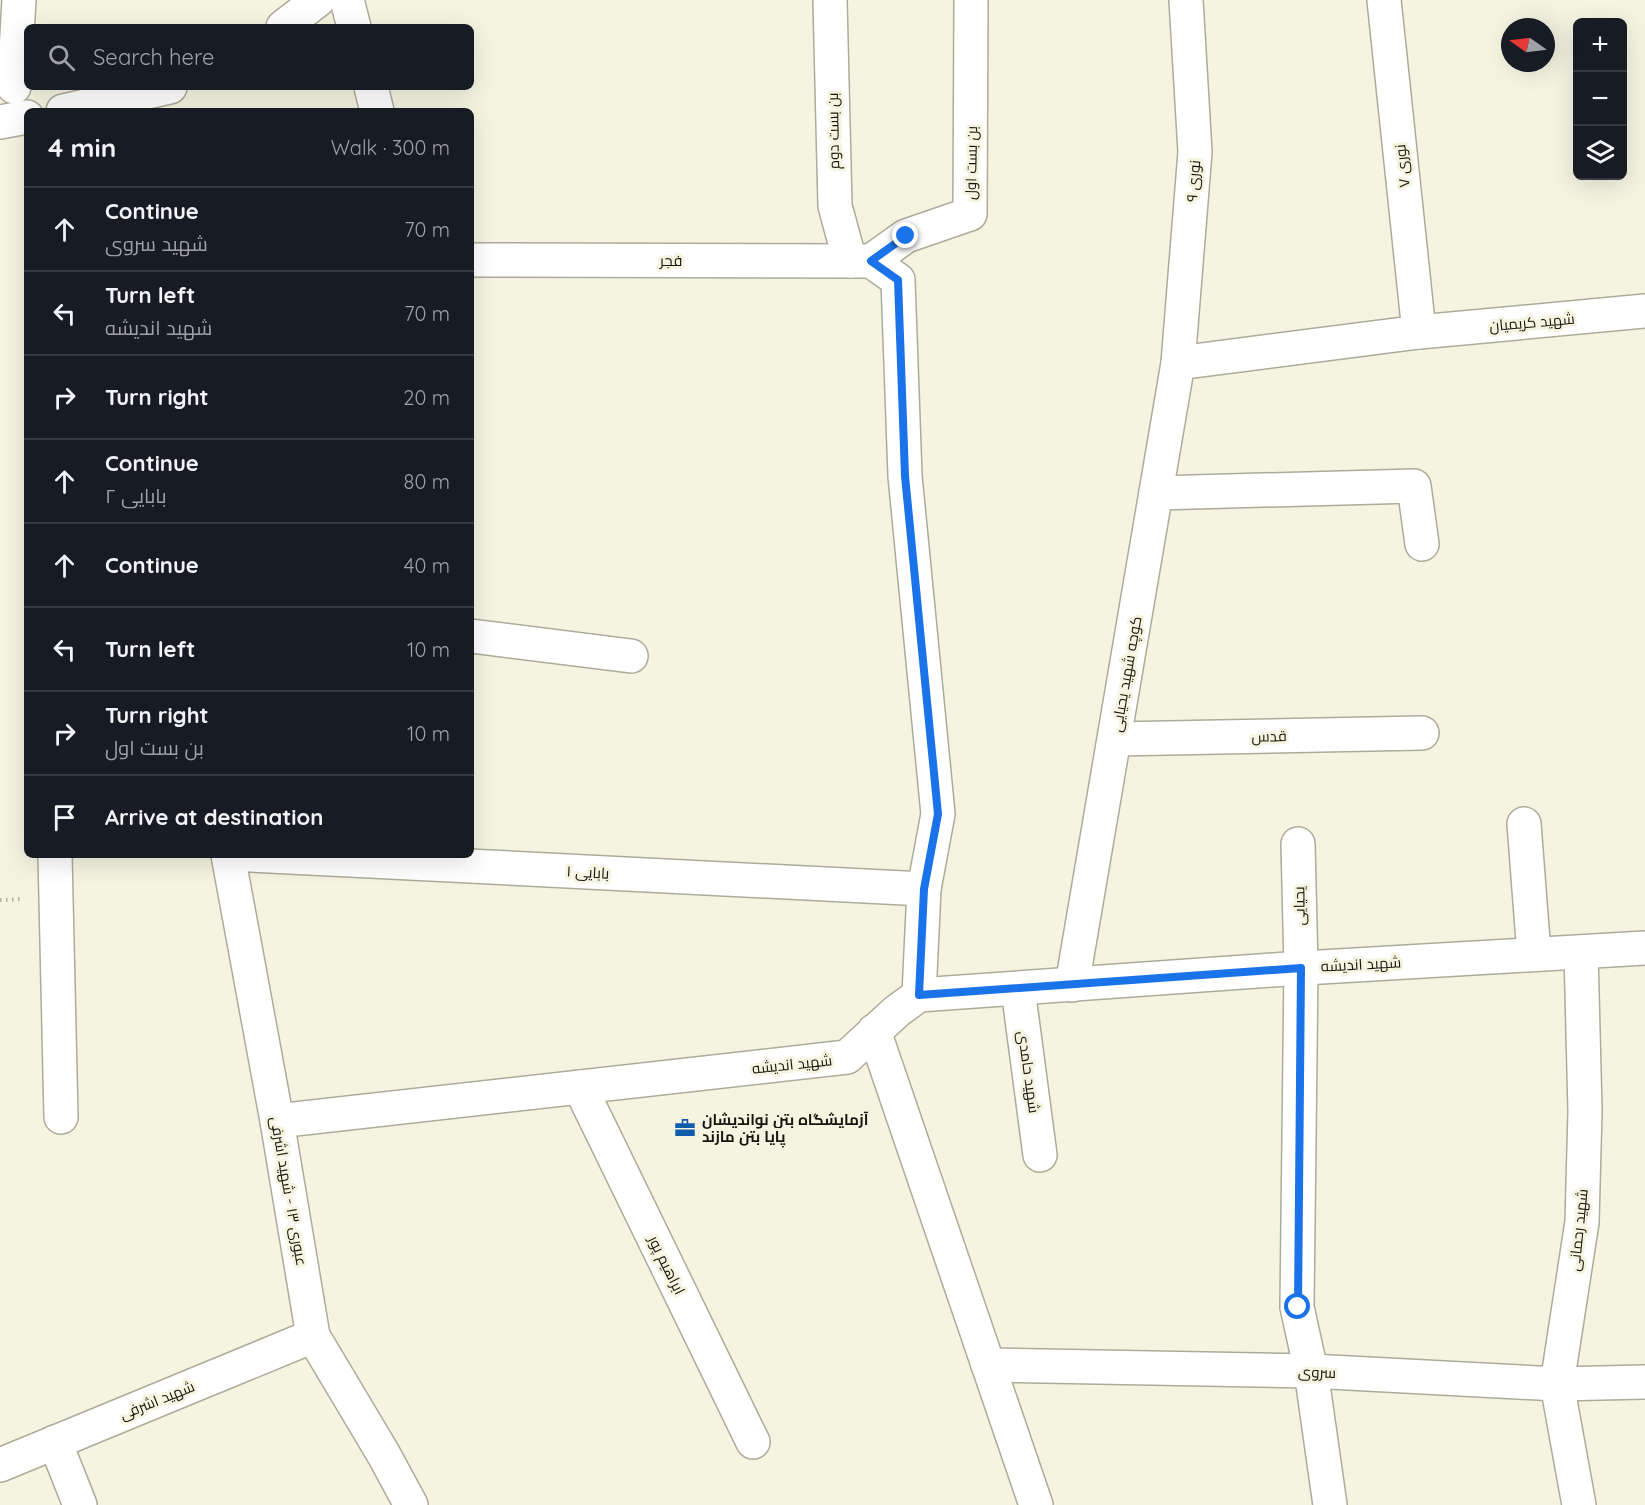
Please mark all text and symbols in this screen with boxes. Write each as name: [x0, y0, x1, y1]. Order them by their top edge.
north arrow: [1501, 18, 1555, 72]
map controls: [1573, 18, 1627, 180]
button: +: [1573, 18, 1627, 72]
search box: [24, 24, 474, 90]
icon: search: [45, 41, 78, 74]
text: Search here: [93, 43, 214, 71]
button: −: [1573, 72, 1627, 126]
street label: بن بست دوم: [823, 92, 844, 169]
street label: بن بست اول: [961, 126, 982, 200]
button: layers: [1573, 126, 1627, 180]
text: 4 min: [48, 131, 116, 164]
text: Walk · 300 m: [331, 135, 450, 160]
street label: نوری ۷: [1390, 143, 1415, 189]
street label: نوری ۹: [1182, 159, 1205, 203]
text: Continue: [105, 197, 199, 225]
icon: ahead: [48, 213, 81, 246]
text: 70 m: [404, 217, 450, 242]
route end: [892, 222, 918, 248]
text: شهید سروی: [105, 231, 208, 256]
street label: فجر: [659, 251, 682, 270]
text: Turn left: [105, 281, 195, 309]
icon: left: [48, 297, 81, 330]
text: 70 m: [404, 301, 450, 326]
street label: شهید کریمیان: [1488, 309, 1576, 336]
text: شهید اندیشه: [105, 315, 212, 340]
icon: right: [48, 381, 81, 414]
text: Turn right: [105, 383, 209, 411]
text: 20 m: [403, 385, 450, 410]
text: Continue: [105, 449, 199, 477]
icon: ahead: [48, 465, 81, 498]
text: 80 m: [404, 469, 450, 494]
text: بابایی ۲: [105, 483, 167, 508]
icon: ahead: [48, 549, 81, 582]
text: Continue: [105, 551, 199, 579]
text: 40 m: [404, 553, 450, 578]
street label: کوچه شهید یحیایی: [1106, 615, 1147, 733]
icon: left: [48, 633, 81, 666]
text: Turn left: [105, 635, 195, 663]
text: 10 m: [407, 637, 450, 662]
text: Turn right: [105, 701, 209, 729]
icon: right: [48, 717, 81, 750]
text: 10 m: [407, 721, 450, 746]
street label: قدس: [1251, 726, 1287, 747]
text: بن بست اول: [105, 735, 204, 760]
icon: arrive: [48, 801, 81, 834]
text: Arrive at destination: [105, 803, 323, 831]
street label: بابایی ۱: [566, 861, 610, 884]
street label: یحیایی: [1289, 886, 1310, 926]
street label: شهید اندیشه: [1320, 952, 1402, 977]
street label: شهید حامدی: [1013, 1030, 1044, 1114]
street label: شهید اندیشه: [751, 1050, 833, 1079]
place label: آزمایشگاه بتن نواندیشان پایا بتن مازند: [702, 1110, 869, 1148]
street label: عبوری ۱۳ - شهید اشرفی: [266, 1115, 311, 1267]
office icon: آزمایشگاه بتن نواندیشان پایا بتن مازند: [673, 1116, 697, 1140]
street label: شهید رحمانی: [1564, 1188, 1593, 1272]
street label: ابراهیم پور: [643, 1231, 689, 1298]
route start: [1284, 1293, 1310, 1319]
street label: سروی: [1298, 1362, 1336, 1383]
street label: شهید اشرفی: [117, 1376, 198, 1425]

